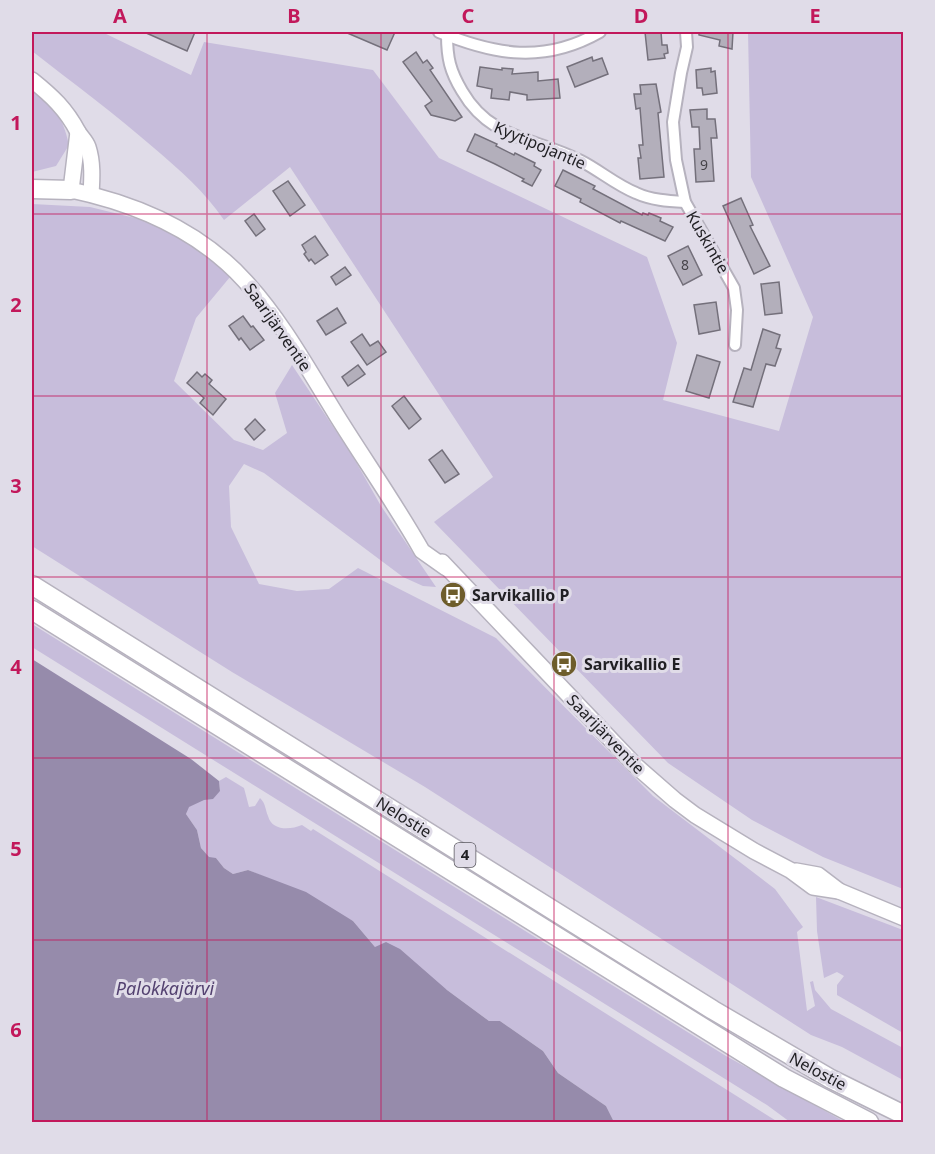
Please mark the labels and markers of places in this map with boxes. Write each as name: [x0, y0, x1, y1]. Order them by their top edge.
bus stop icon: Sarvikallio P: [438, 580, 468, 610]
place label: Sarvikallio P: [472, 584, 569, 606]
bus stop icon: Sarvikallio E: [549, 649, 579, 679]
place label: Sarvikallio E: [584, 653, 680, 675]

